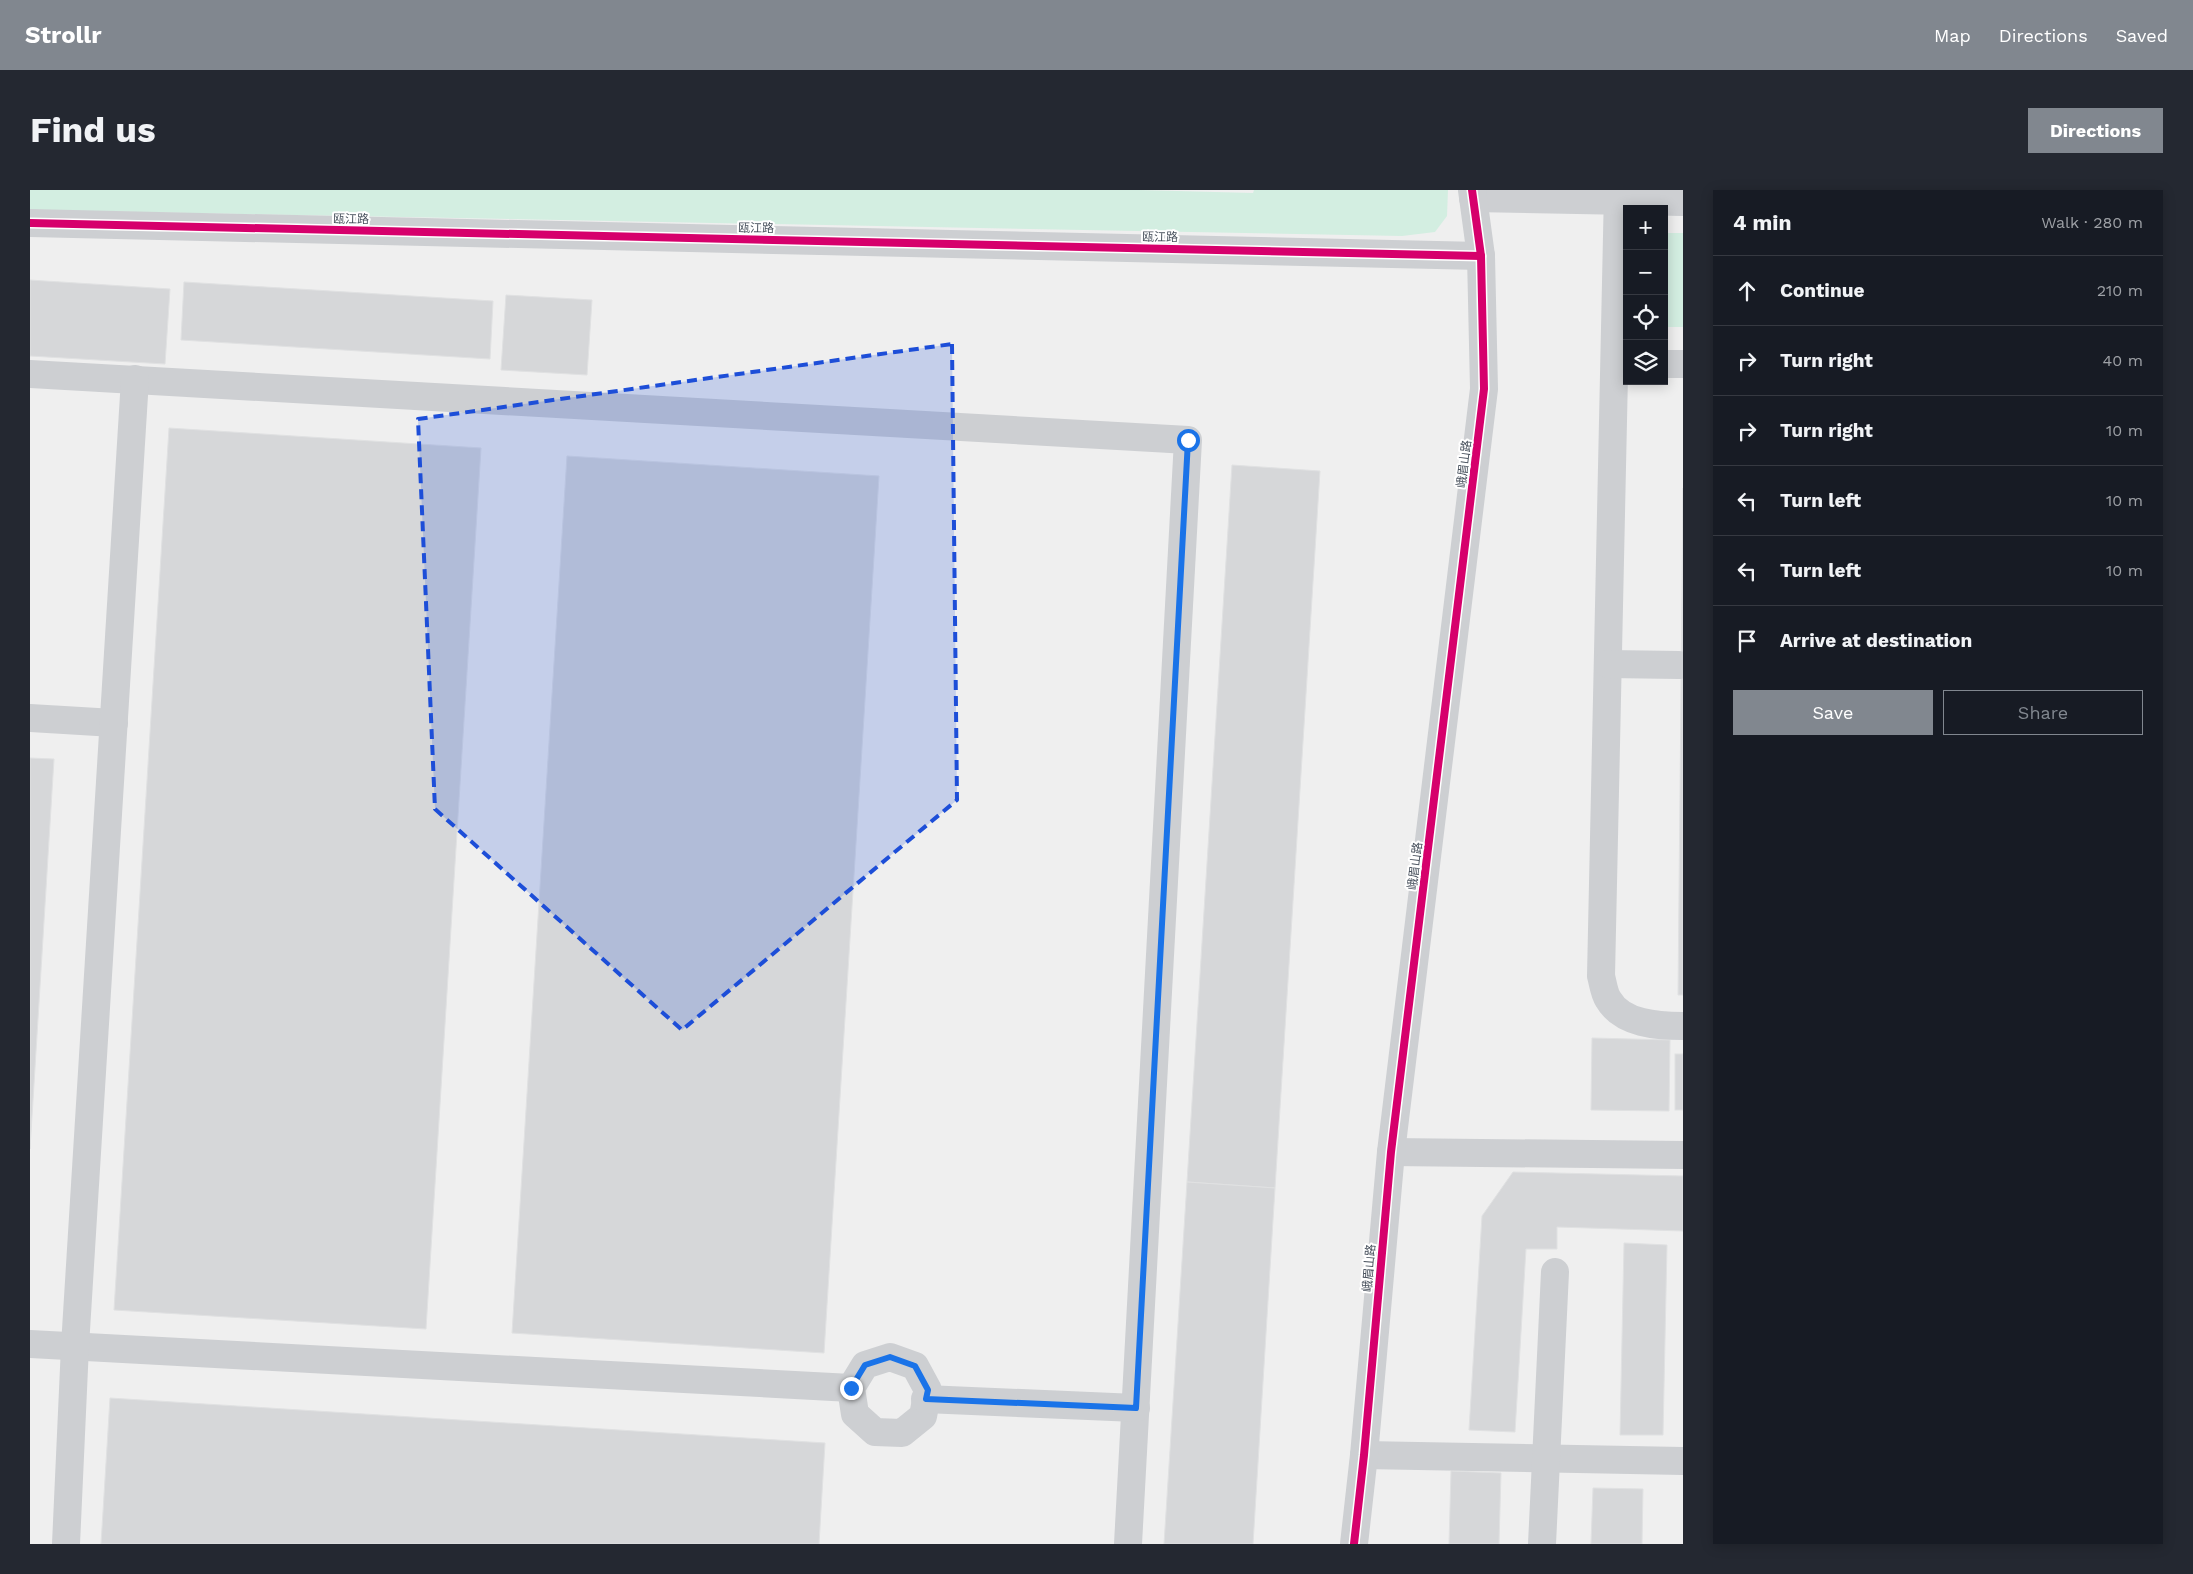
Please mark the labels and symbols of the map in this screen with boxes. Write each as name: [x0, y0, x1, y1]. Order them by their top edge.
street label: 瓯江路: [333, 212, 369, 226]
street label: 瓯江路: [738, 221, 774, 235]
street label: 瓯江路: [1142, 230, 1178, 244]
route start: [1177, 429, 1200, 452]
street label: 峨眉山路: [1454, 439, 1474, 489]
street label: 峨眉山路: [1405, 841, 1425, 891]
street label: 峨眉山路: [1360, 1243, 1378, 1293]
route end: [840, 1377, 863, 1400]

